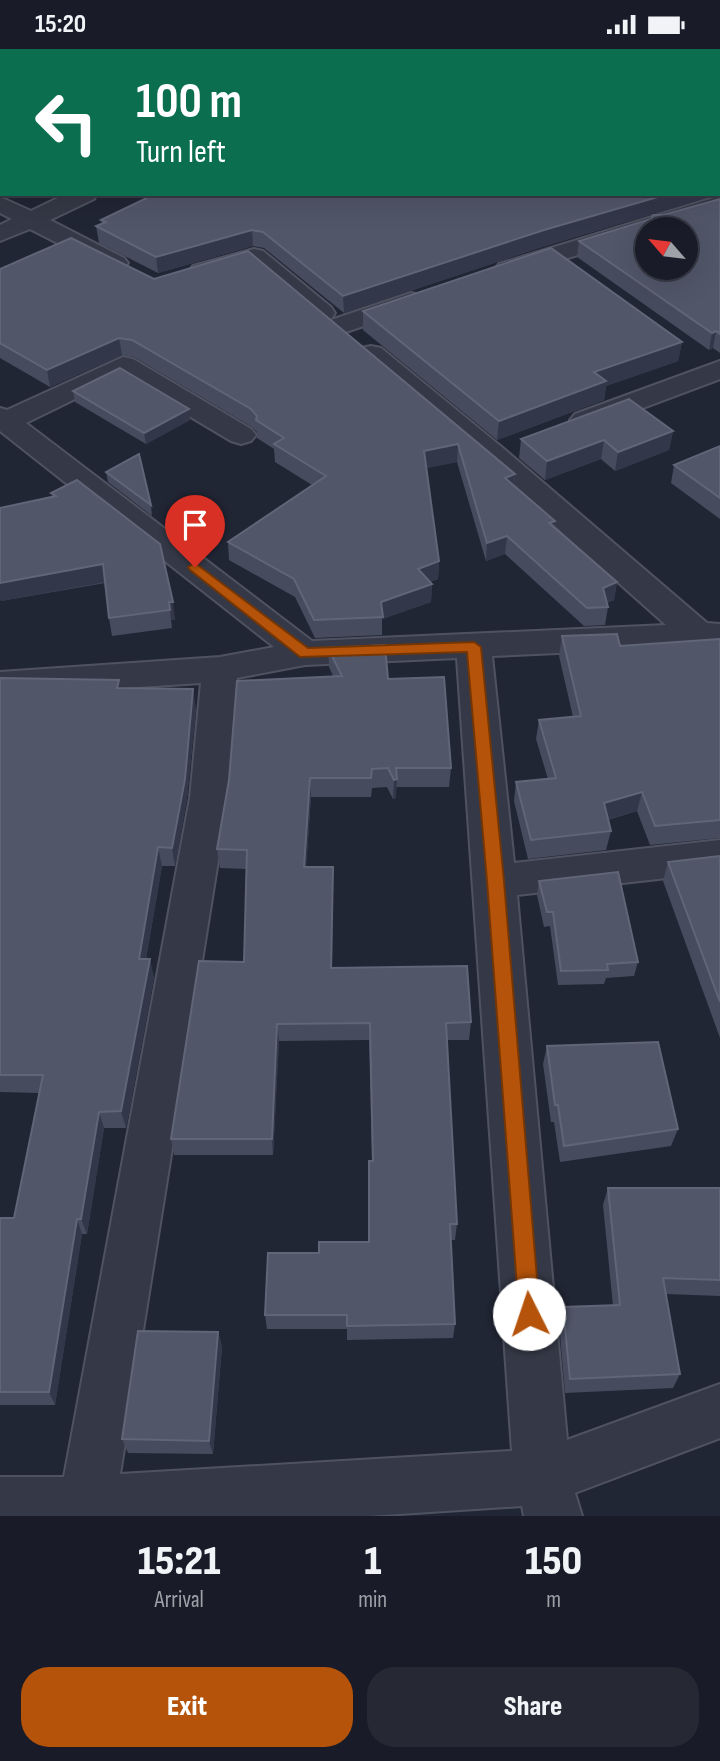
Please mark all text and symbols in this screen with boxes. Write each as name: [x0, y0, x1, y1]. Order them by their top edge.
text: 15:20: [35, 9, 86, 40]
text: 100 m: [136, 73, 242, 132]
icon: left: [21, 77, 112, 168]
text: Turn left: [136, 133, 226, 172]
north arrow: [635, 217, 698, 280]
map controls: [635, 217, 698, 280]
pin: [165, 495, 225, 567]
icon: arrive: [176, 506, 214, 544]
position arrow: [492, 1277, 566, 1351]
text: 15:21: [138, 1536, 220, 1587]
text: 1: [364, 1536, 381, 1587]
text: 150: [525, 1536, 582, 1587]
text: Arrival: [154, 1586, 204, 1614]
text: min: [358, 1586, 387, 1614]
text: m: [546, 1586, 561, 1614]
button: Exit: [21, 1667, 353, 1747]
button: Share: [367, 1667, 699, 1747]

